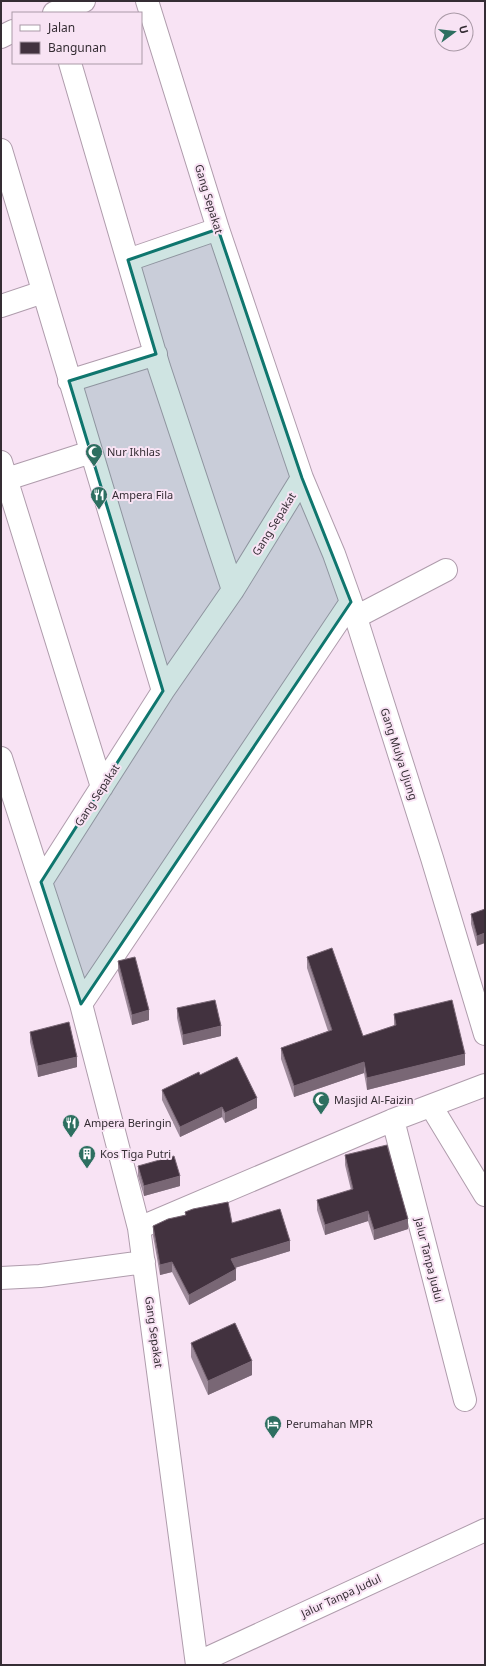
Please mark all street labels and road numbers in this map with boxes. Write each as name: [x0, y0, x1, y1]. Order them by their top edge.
street label: Gang Sepakat: [192, 162, 227, 235]
street label: Gang Sepakat: [248, 489, 299, 558]
street label: Gang Mulya Ujung: [377, 706, 421, 802]
street label: Gang Sepakat: [71, 761, 122, 829]
street label: Jalur Tanpa Judul: [412, 1215, 447, 1304]
street label: Gang Sepakat: [142, 1295, 167, 1369]
street label: Jalur Tanpa Judul: [298, 1570, 383, 1621]

